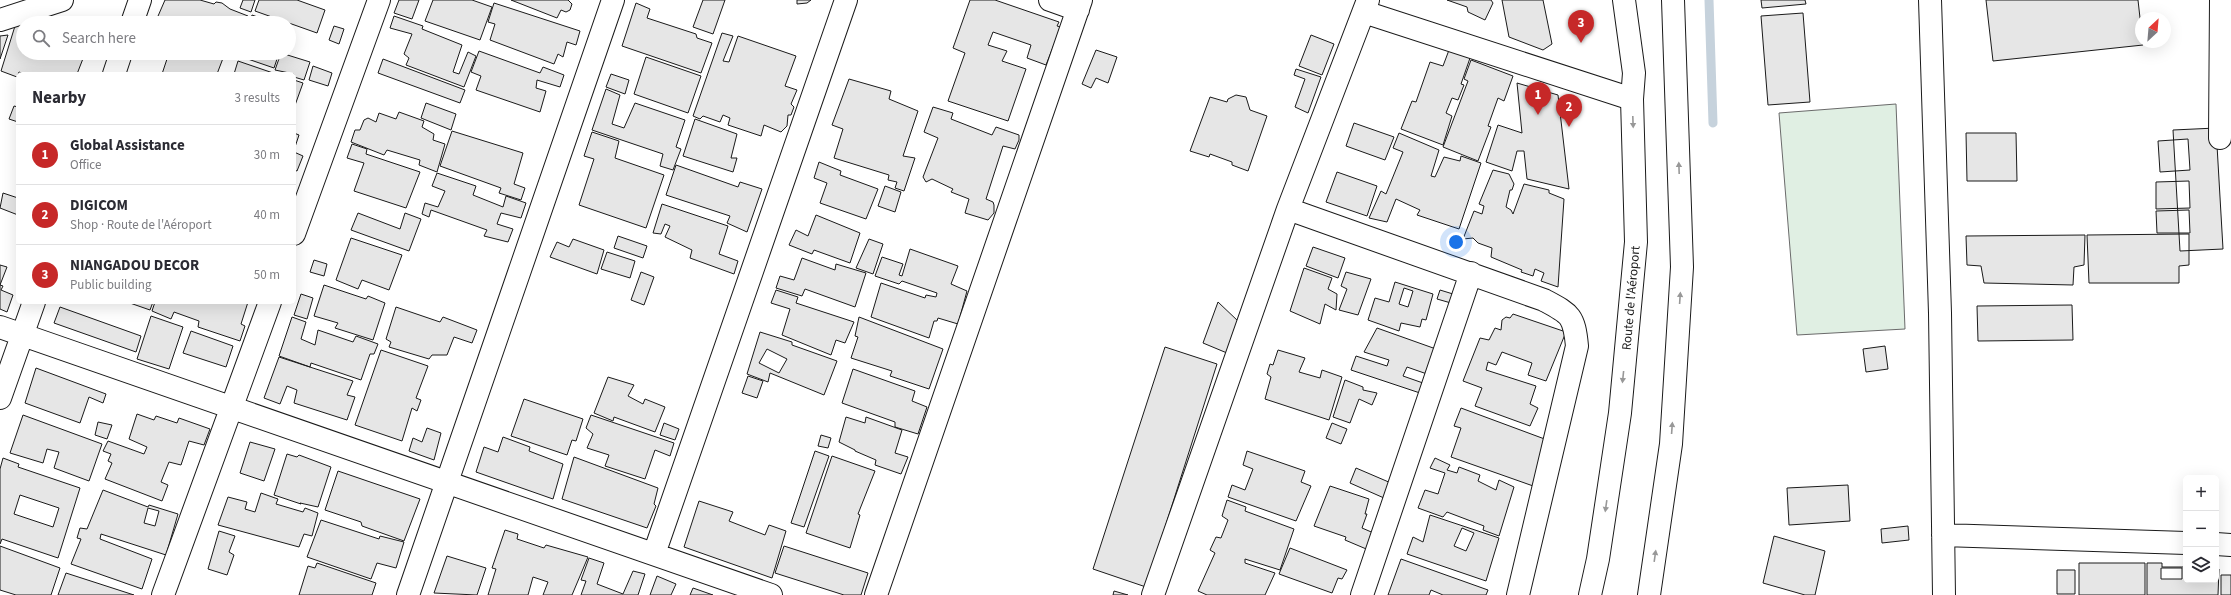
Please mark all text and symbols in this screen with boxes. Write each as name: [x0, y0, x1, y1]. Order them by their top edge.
pin: 3: [1568, 10, 1594, 43]
north arrow: [2135, 12, 2171, 48]
search box: [16, 16, 296, 60]
icon: search: [30, 27, 52, 49]
text: Search here: [62, 28, 136, 49]
pin: 1: [1525, 82, 1551, 115]
text: Nearby: [32, 86, 86, 110]
text: 3 results: [235, 89, 280, 107]
pin: 2: [1556, 94, 1582, 127]
one-way arrow: [1629, 116, 1636, 128]
text: Global Assistance: [70, 135, 185, 156]
text: 1: [42, 146, 48, 164]
text: 30 m: [254, 146, 280, 164]
text: Office: [70, 156, 101, 174]
one-way arrow: [1676, 161, 1682, 174]
text: DIGICOM: [70, 195, 128, 216]
text: 2: [42, 206, 48, 224]
text: 40 m: [254, 206, 280, 224]
text: Shop · Route de l'Aéroport: [70, 216, 212, 234]
your location: [1446, 232, 1466, 252]
street label: Route de l'Aéroport: [1617, 244, 1645, 351]
text: NIANGADOU DECOR: [70, 255, 199, 276]
text: 3: [42, 266, 48, 284]
text: 50 m: [254, 266, 280, 284]
text: Public building: [70, 276, 152, 294]
one-way arrow: [1677, 292, 1684, 304]
one-way arrow: [1620, 371, 1626, 383]
one-way arrow: [1669, 422, 1676, 434]
map controls: [2183, 475, 2219, 583]
button: +: [2183, 475, 2219, 511]
one-way arrow: [1603, 500, 1609, 512]
button: −: [2183, 511, 2219, 547]
button: layers: [2183, 547, 2219, 583]
one-way arrow: [1652, 550, 1658, 562]

